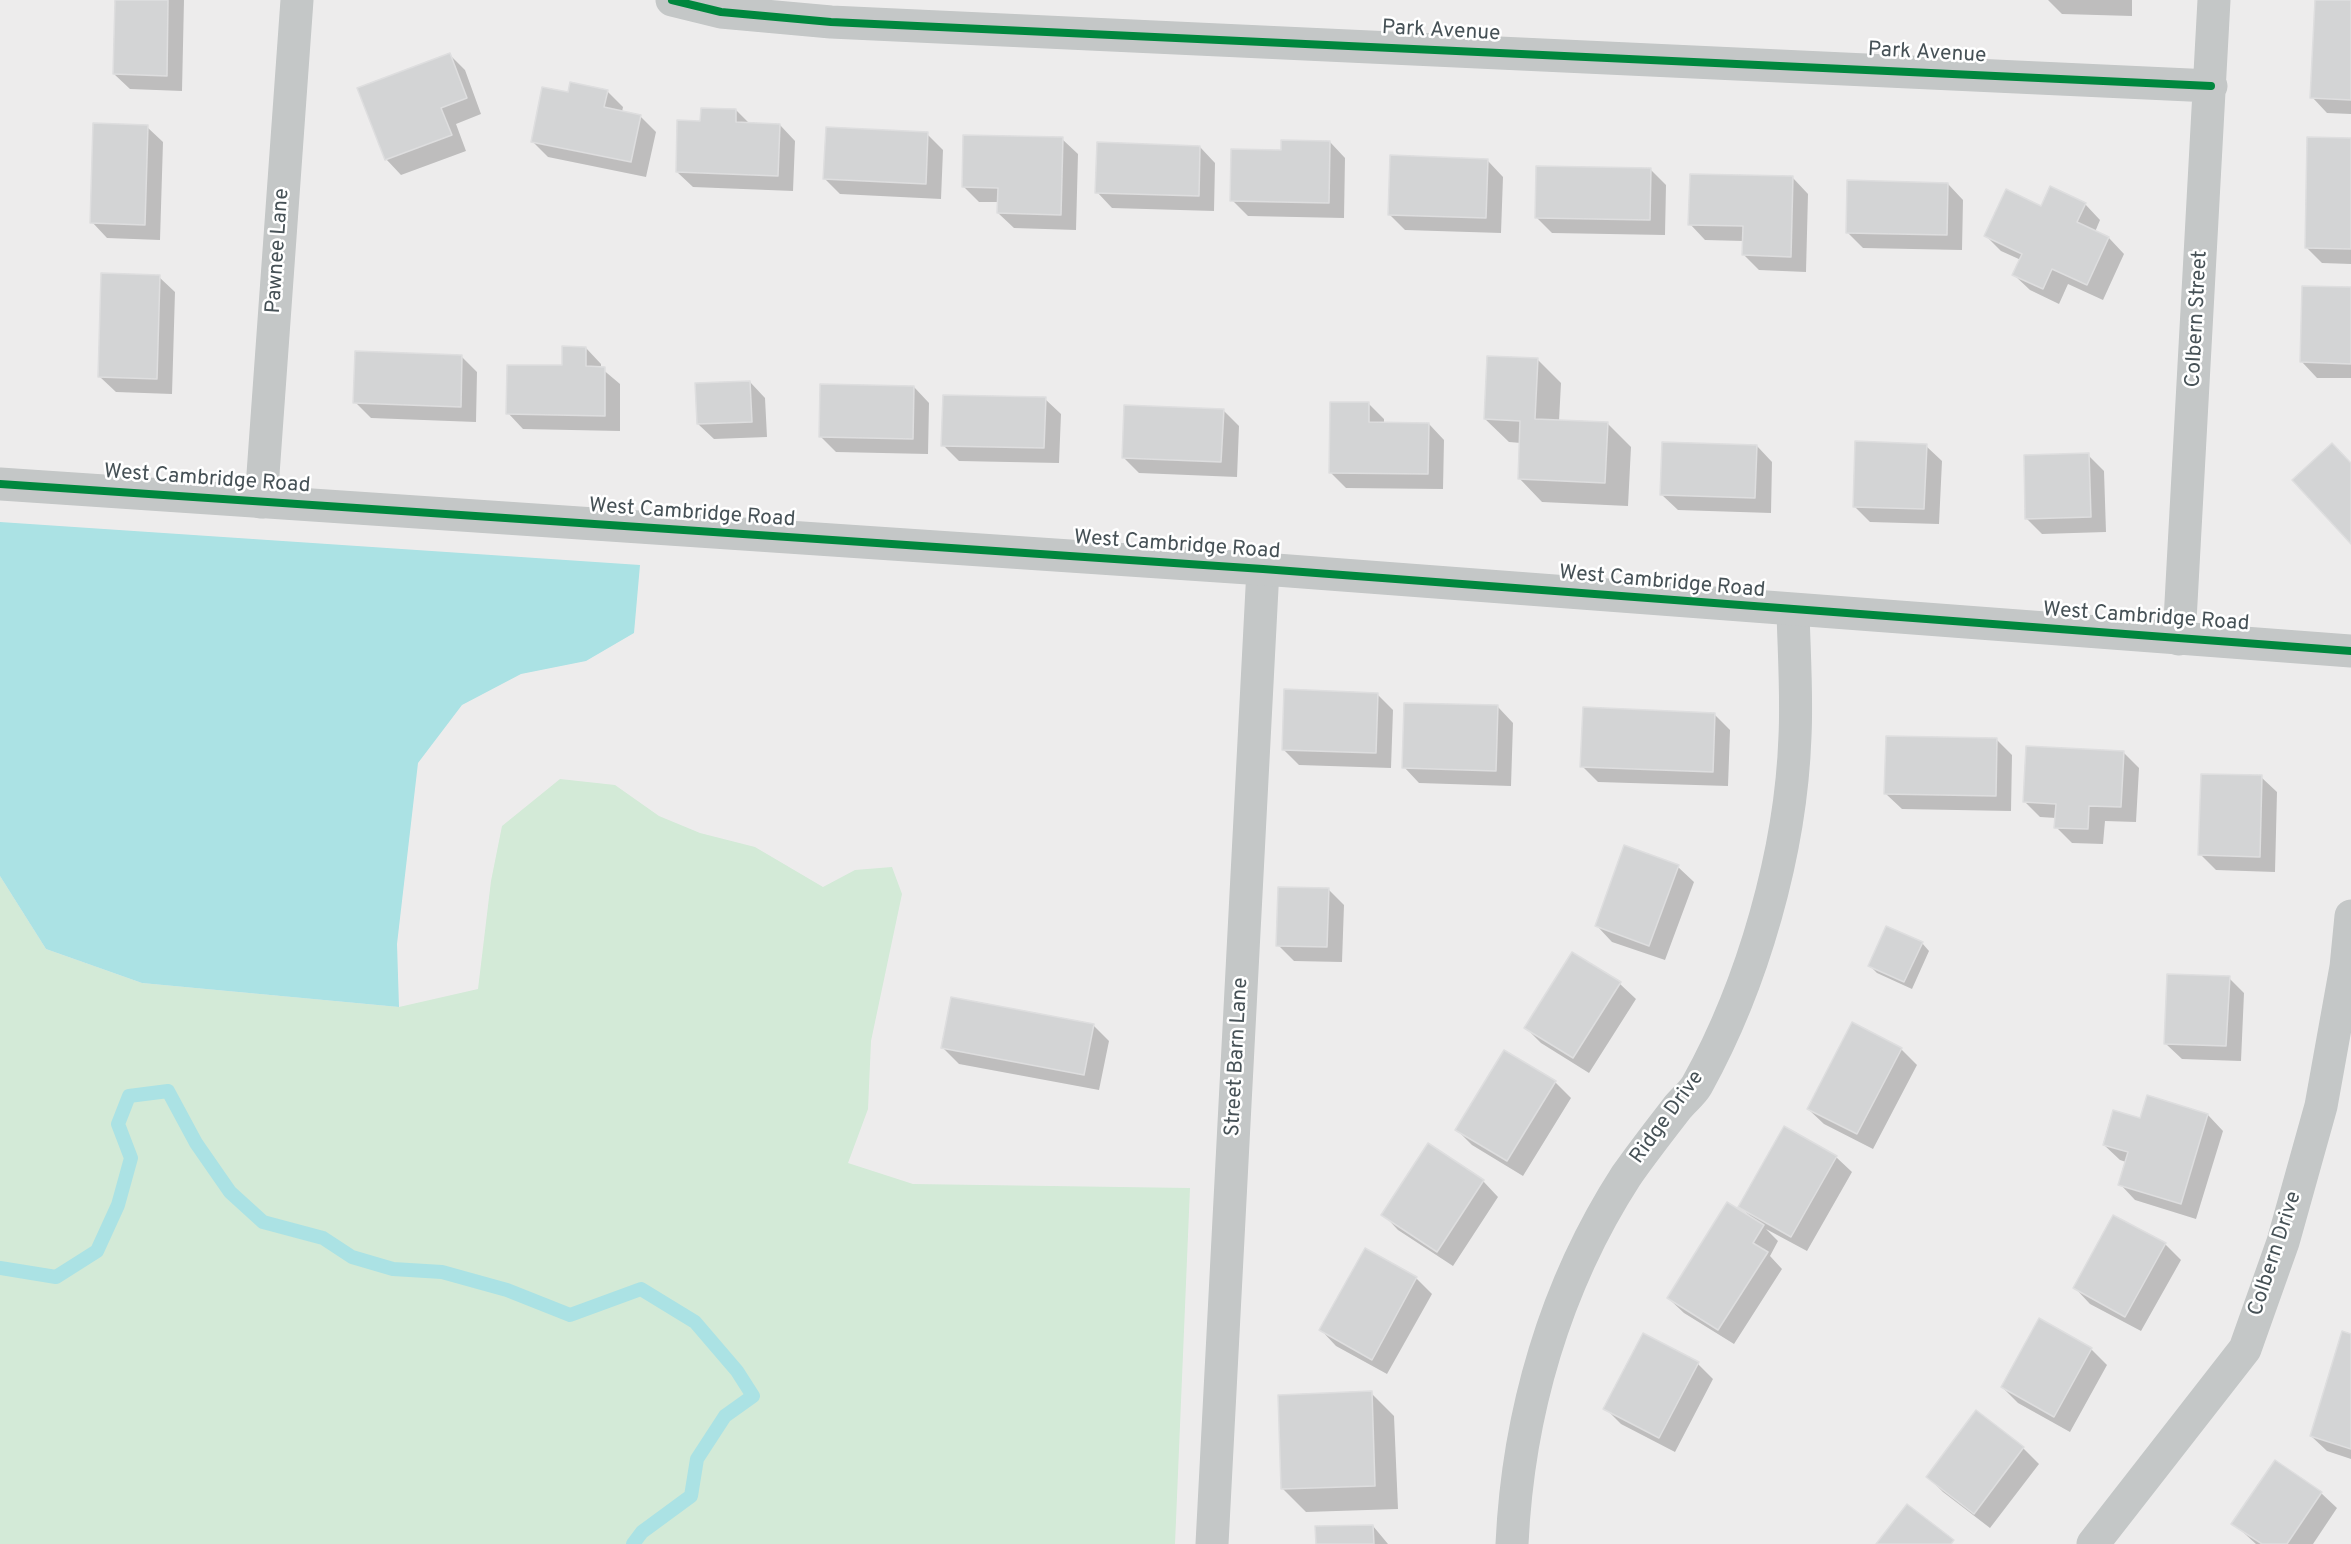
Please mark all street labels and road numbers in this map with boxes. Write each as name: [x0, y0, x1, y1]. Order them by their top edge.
street label: Park Avenue: [1381, 16, 1501, 48]
street label: Park Avenue: [1867, 38, 1987, 70]
street label: Pawnee Lane: [262, 188, 296, 314]
street label: Colbern Street: [2182, 250, 2214, 388]
street label: West Cambridge Road: [103, 460, 311, 500]
street label: West Cambridge Road: [588, 494, 796, 534]
street label: West Cambridge Road: [1073, 526, 1281, 566]
street label: West Cambridge Road: [1558, 561, 1766, 605]
street label: West Cambridge Road: [2042, 598, 2250, 638]
street label: Street Barn Lane: [1221, 977, 1255, 1137]
street label: Ridge Drive: [1626, 1067, 1710, 1169]
street label: Colbern Drive: [2244, 1189, 2308, 1319]

